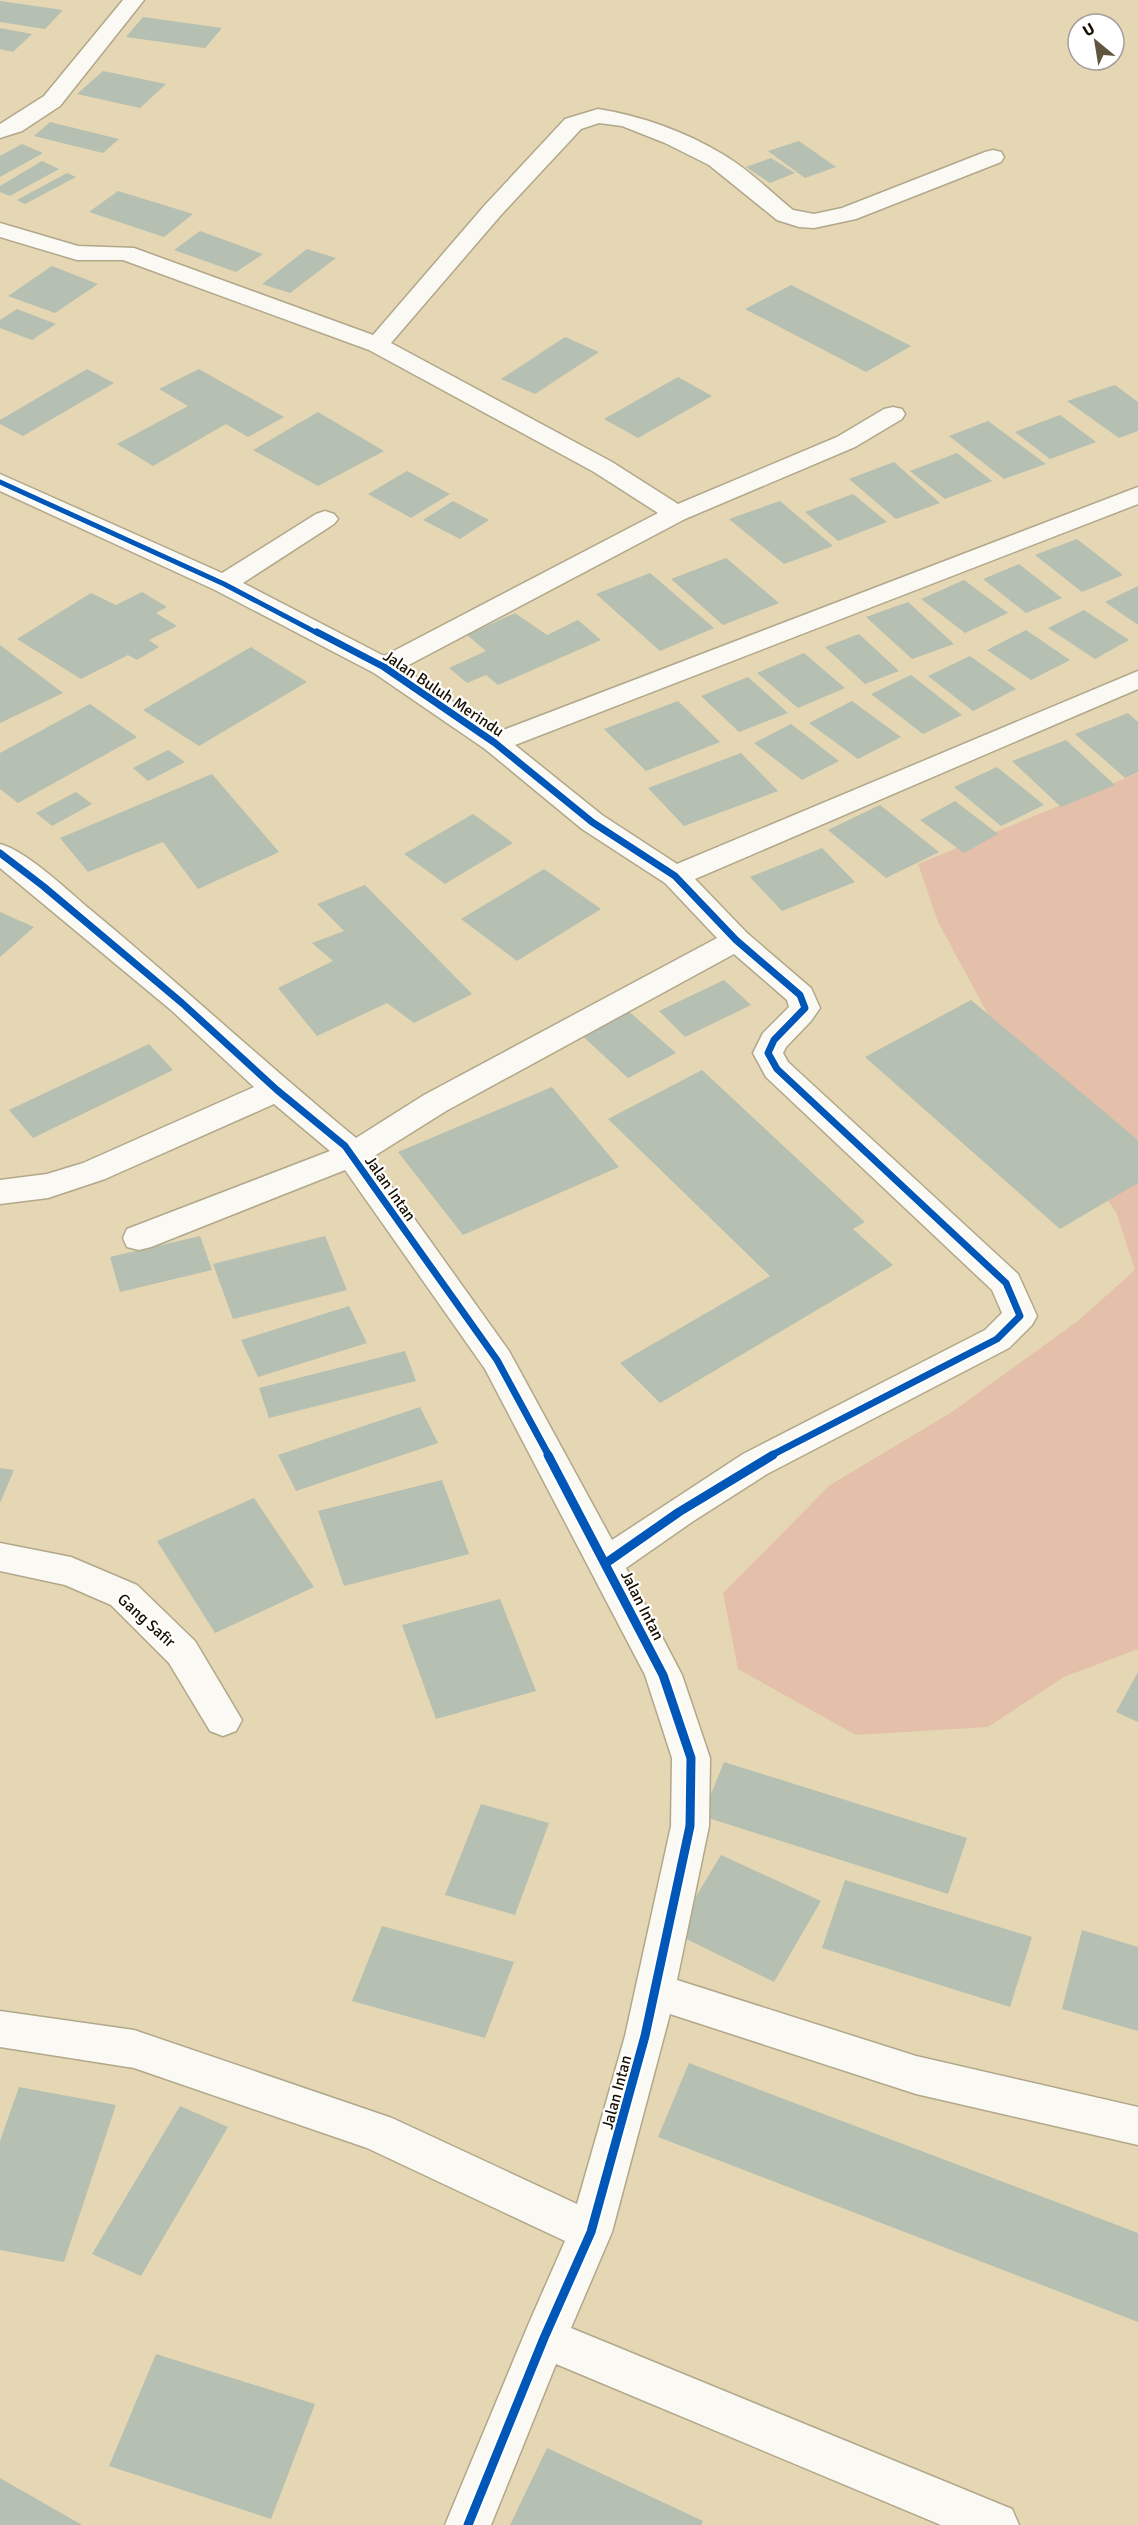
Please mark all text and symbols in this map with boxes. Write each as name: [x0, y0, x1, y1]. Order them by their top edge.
north arrow: [1066, 12, 1126, 72]
text: U: [1079, 19, 1099, 41]
street label: Jalan Buluh Merindu: [379, 646, 508, 742]
street label: Jalan Intan: [360, 1152, 420, 1225]
street label: Jalan Intan: [616, 1567, 668, 1644]
street label: Gang Safir: [113, 1589, 180, 1652]
street label: Jalan Intan: [597, 2053, 636, 2131]

